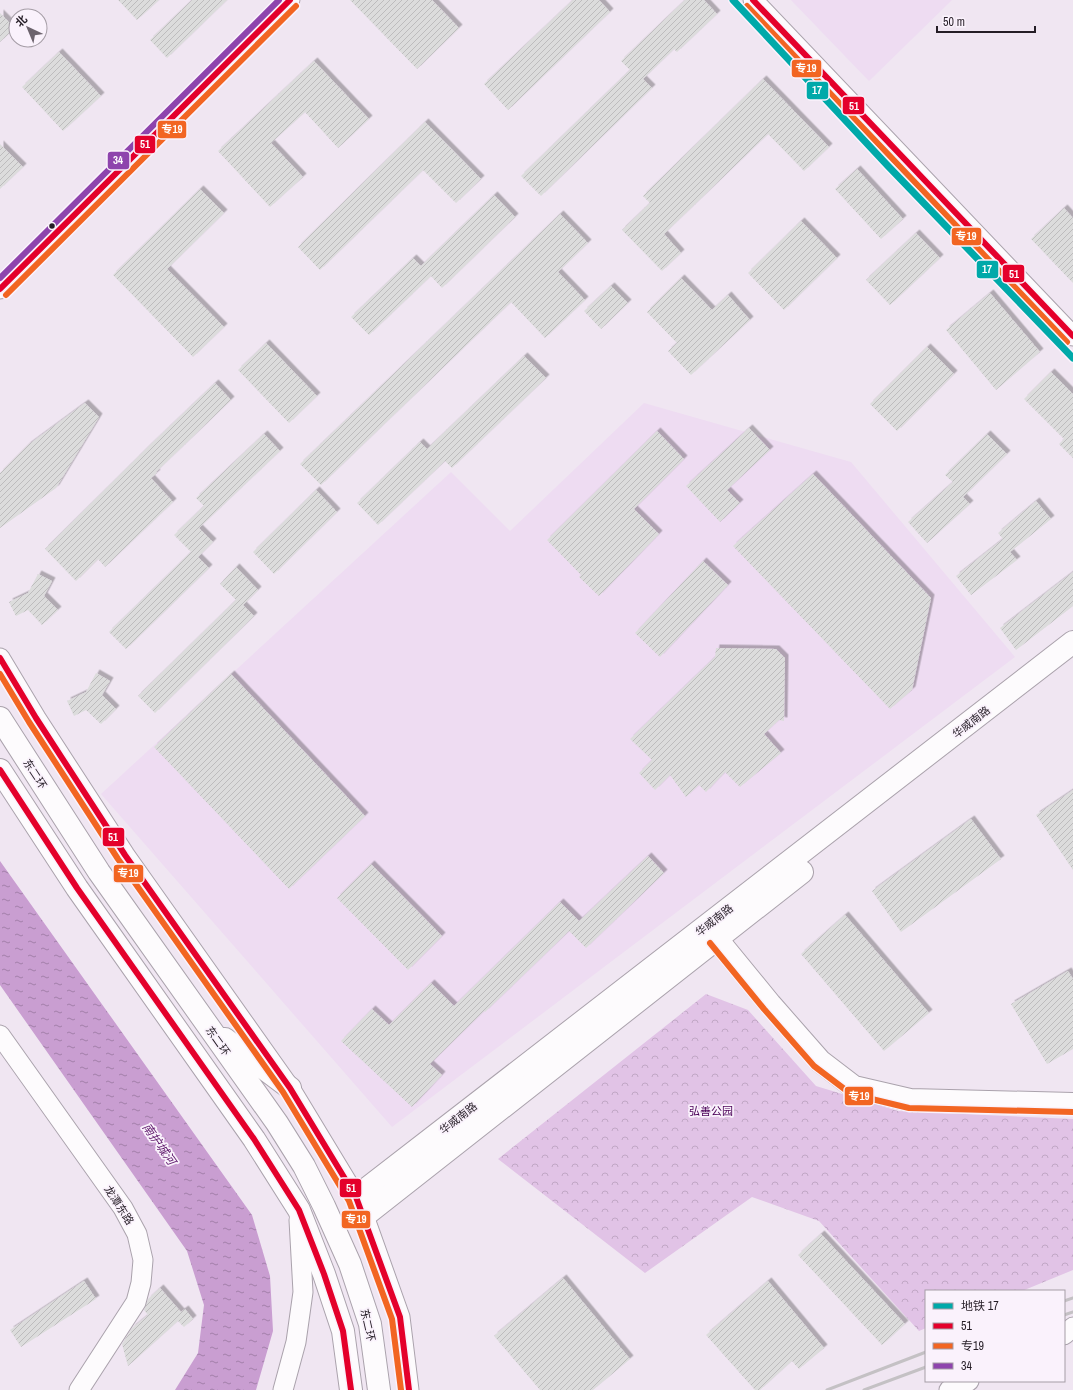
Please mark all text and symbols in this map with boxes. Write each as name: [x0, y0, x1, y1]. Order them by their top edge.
north arrow: [8, 8, 48, 48]
scale bar: [937, 8, 1035, 34]
text: 北: [12, 12, 30, 30]
text: 50 m: [943, 14, 965, 30]
line badge: 专19: [791, 59, 822, 78]
text: 专19: [795, 61, 817, 75]
line badge: 17: [806, 81, 829, 100]
text: 17: [812, 83, 822, 97]
line badge: 51: [842, 96, 865, 115]
text: 51: [849, 99, 859, 113]
line badge: 专19: [157, 120, 187, 139]
text: 专19: [161, 122, 183, 136]
line badge: 51: [134, 135, 156, 154]
text: 51: [140, 137, 150, 151]
line badge: 34: [107, 151, 130, 170]
text: 34: [113, 153, 123, 167]
unlabelled marker: [47, 221, 57, 231]
line badge: 专19: [951, 227, 982, 246]
text: 专19: [955, 229, 977, 243]
line badge: 17: [976, 260, 999, 279]
text: 17: [982, 262, 992, 276]
line badge: 51: [1002, 264, 1025, 283]
text: 51: [1009, 267, 1019, 281]
street label: 华威南路: [949, 703, 993, 741]
street label: 东二环: [20, 756, 50, 792]
line badge: 51: [102, 827, 125, 847]
text: 51: [108, 830, 118, 844]
line badge: 专19: [113, 864, 144, 883]
text: 专19: [117, 866, 139, 880]
street label: 华威南路: [692, 901, 736, 939]
street label: 东二环: [203, 1023, 233, 1059]
line badge: 专19: [844, 1086, 874, 1106]
text: 专19: [848, 1089, 870, 1103]
street label: 华威南路: [436, 1099, 480, 1137]
park label: 弘善公园: [689, 1104, 733, 1118]
water label: 南护城河: [139, 1120, 180, 1170]
line badge: 51: [339, 1178, 362, 1198]
text: 51: [346, 1181, 356, 1195]
street label: 龙潭东路: [101, 1183, 137, 1227]
line badge: 专19: [341, 1210, 371, 1229]
text: 专19: [345, 1212, 367, 1226]
legend: [925, 1290, 1065, 1382]
text: 地铁 17: [961, 1298, 999, 1314]
street label: 东二环: [357, 1307, 379, 1343]
text: 51: [961, 1318, 972, 1334]
text: 专19: [961, 1338, 984, 1354]
text: 34: [961, 1358, 972, 1374]

